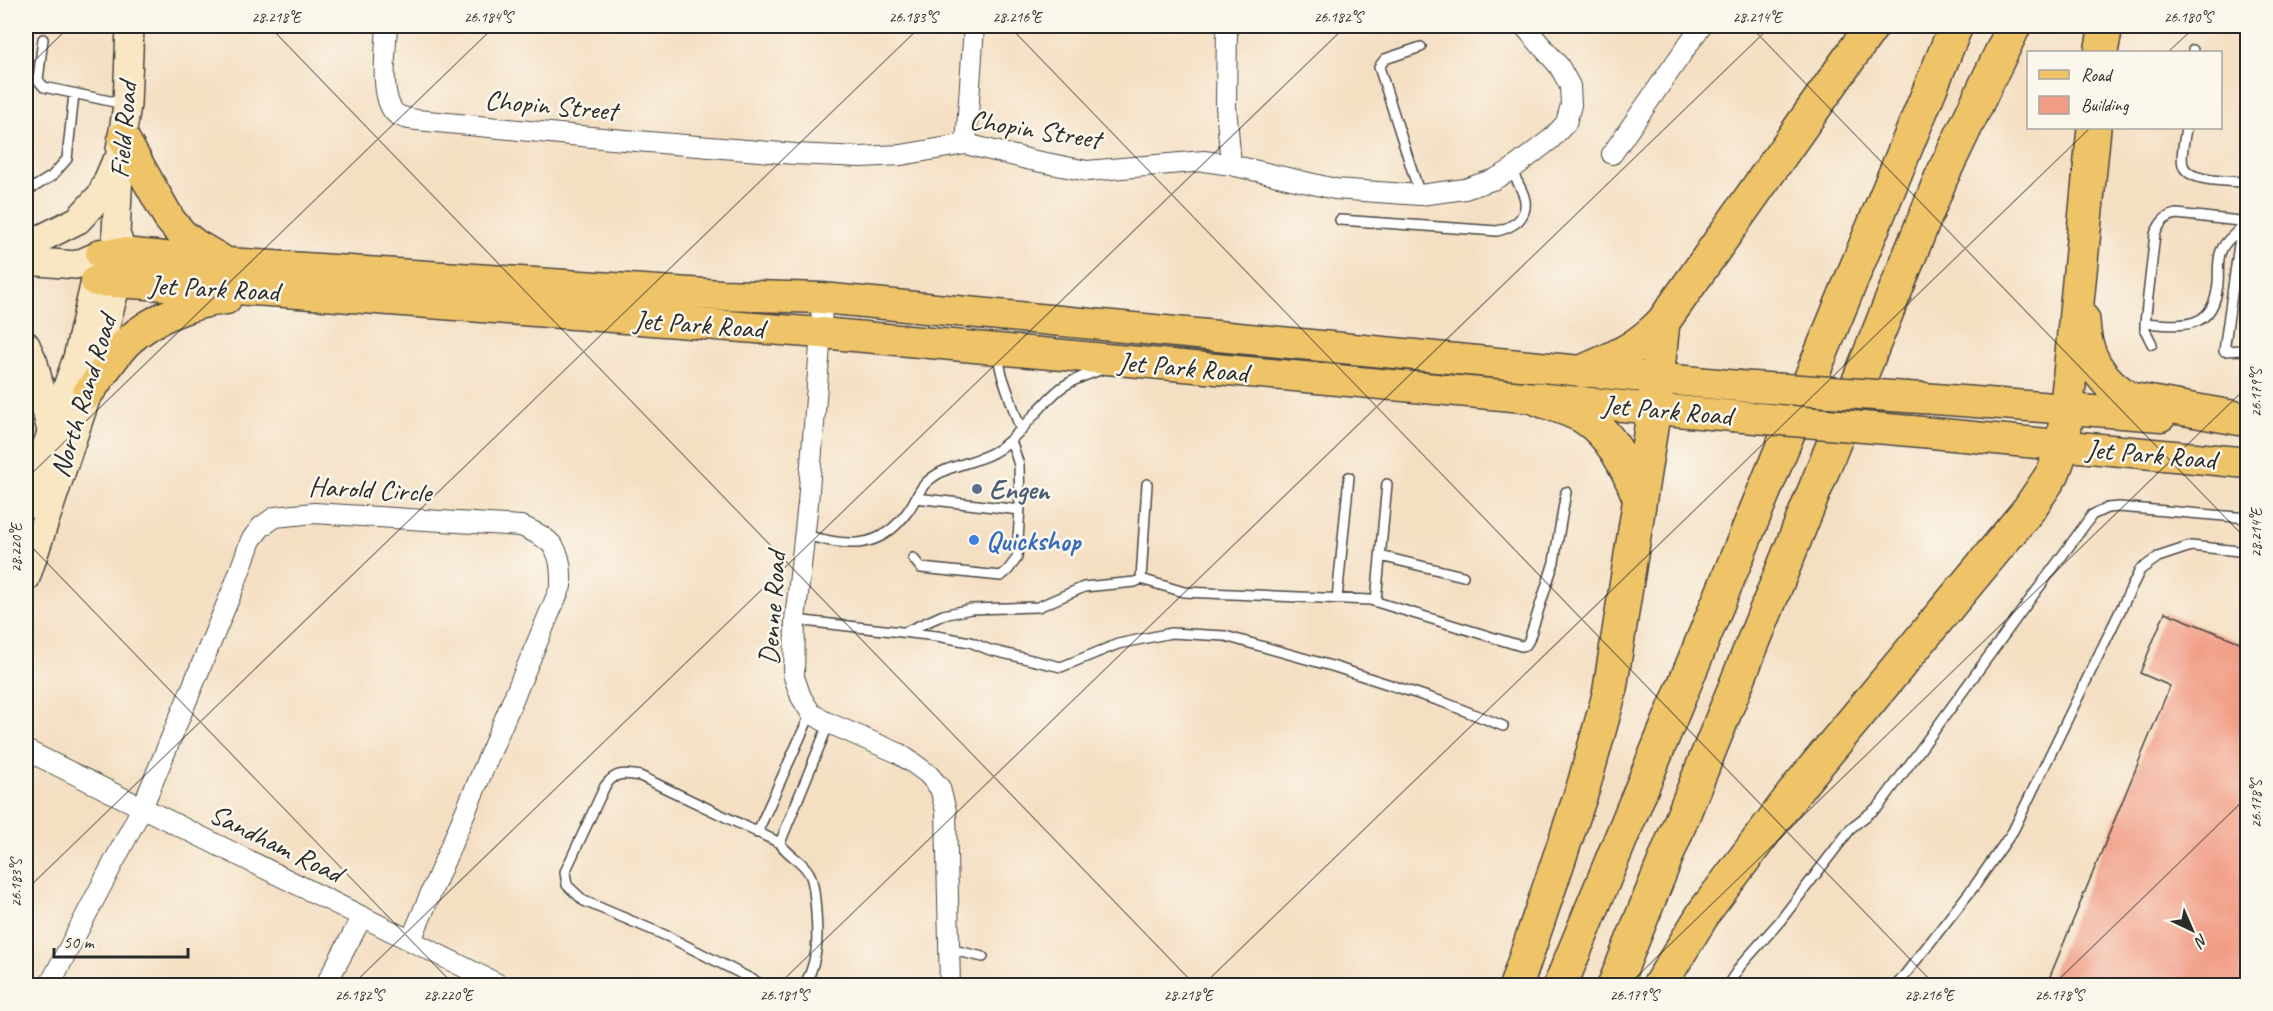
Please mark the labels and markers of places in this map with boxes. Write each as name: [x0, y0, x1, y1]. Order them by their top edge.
place label: Engen: [989, 472, 1051, 507]
marker: Engen: [970, 482, 984, 496]
place label: Quickshop: [986, 523, 1082, 558]
marker: Quickshop: [967, 533, 981, 547]

